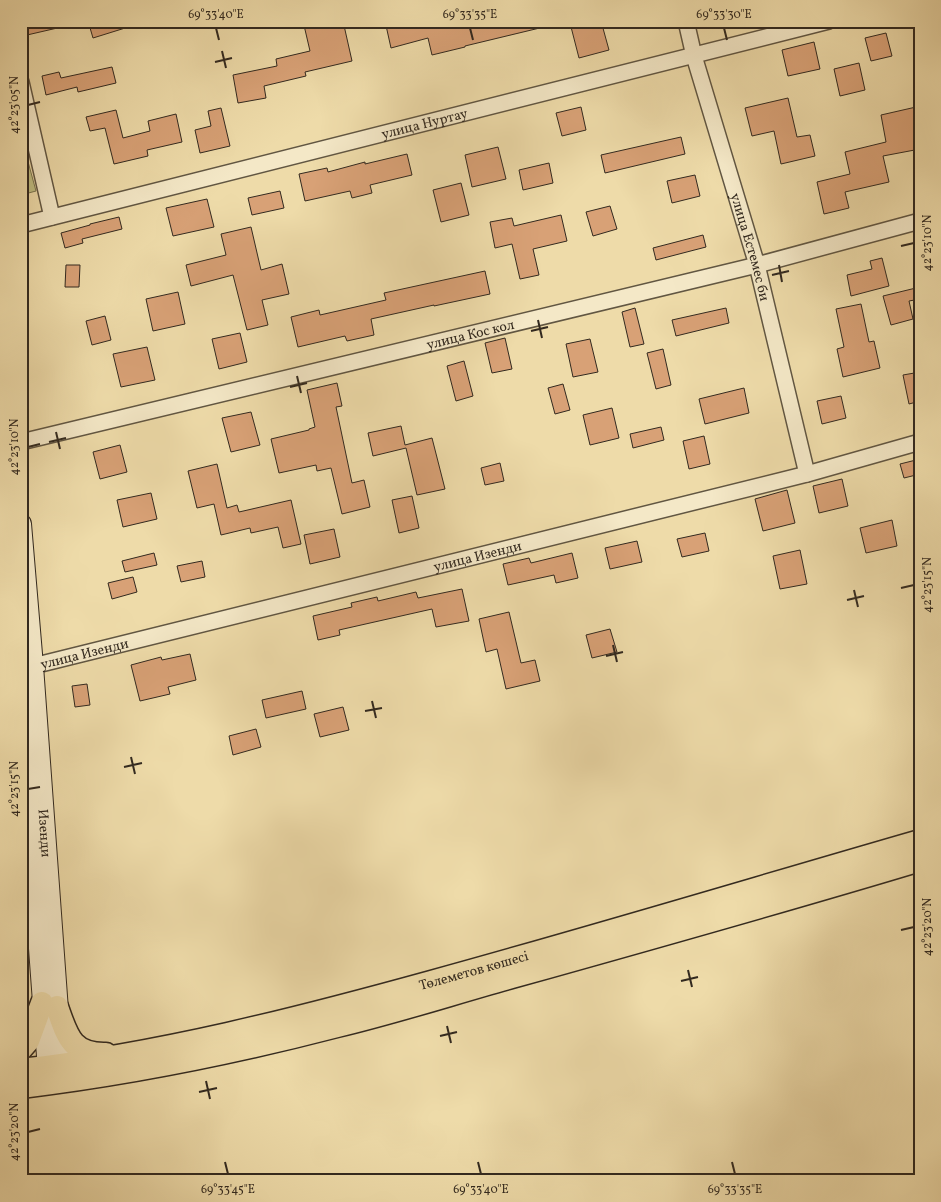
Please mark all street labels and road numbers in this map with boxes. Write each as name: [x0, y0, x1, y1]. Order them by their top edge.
street label: улица Нуртау: [380, 104, 470, 145]
street label: улица Естемес би: [725, 191, 773, 304]
street label: улица Кос кол: [425, 316, 517, 355]
street label: улица Изенди: [432, 537, 524, 577]
street label: улица Изенди: [39, 635, 131, 675]
street label: Изенди: [32, 808, 55, 858]
street label: Төлеметов көшесі: [417, 947, 531, 996]

